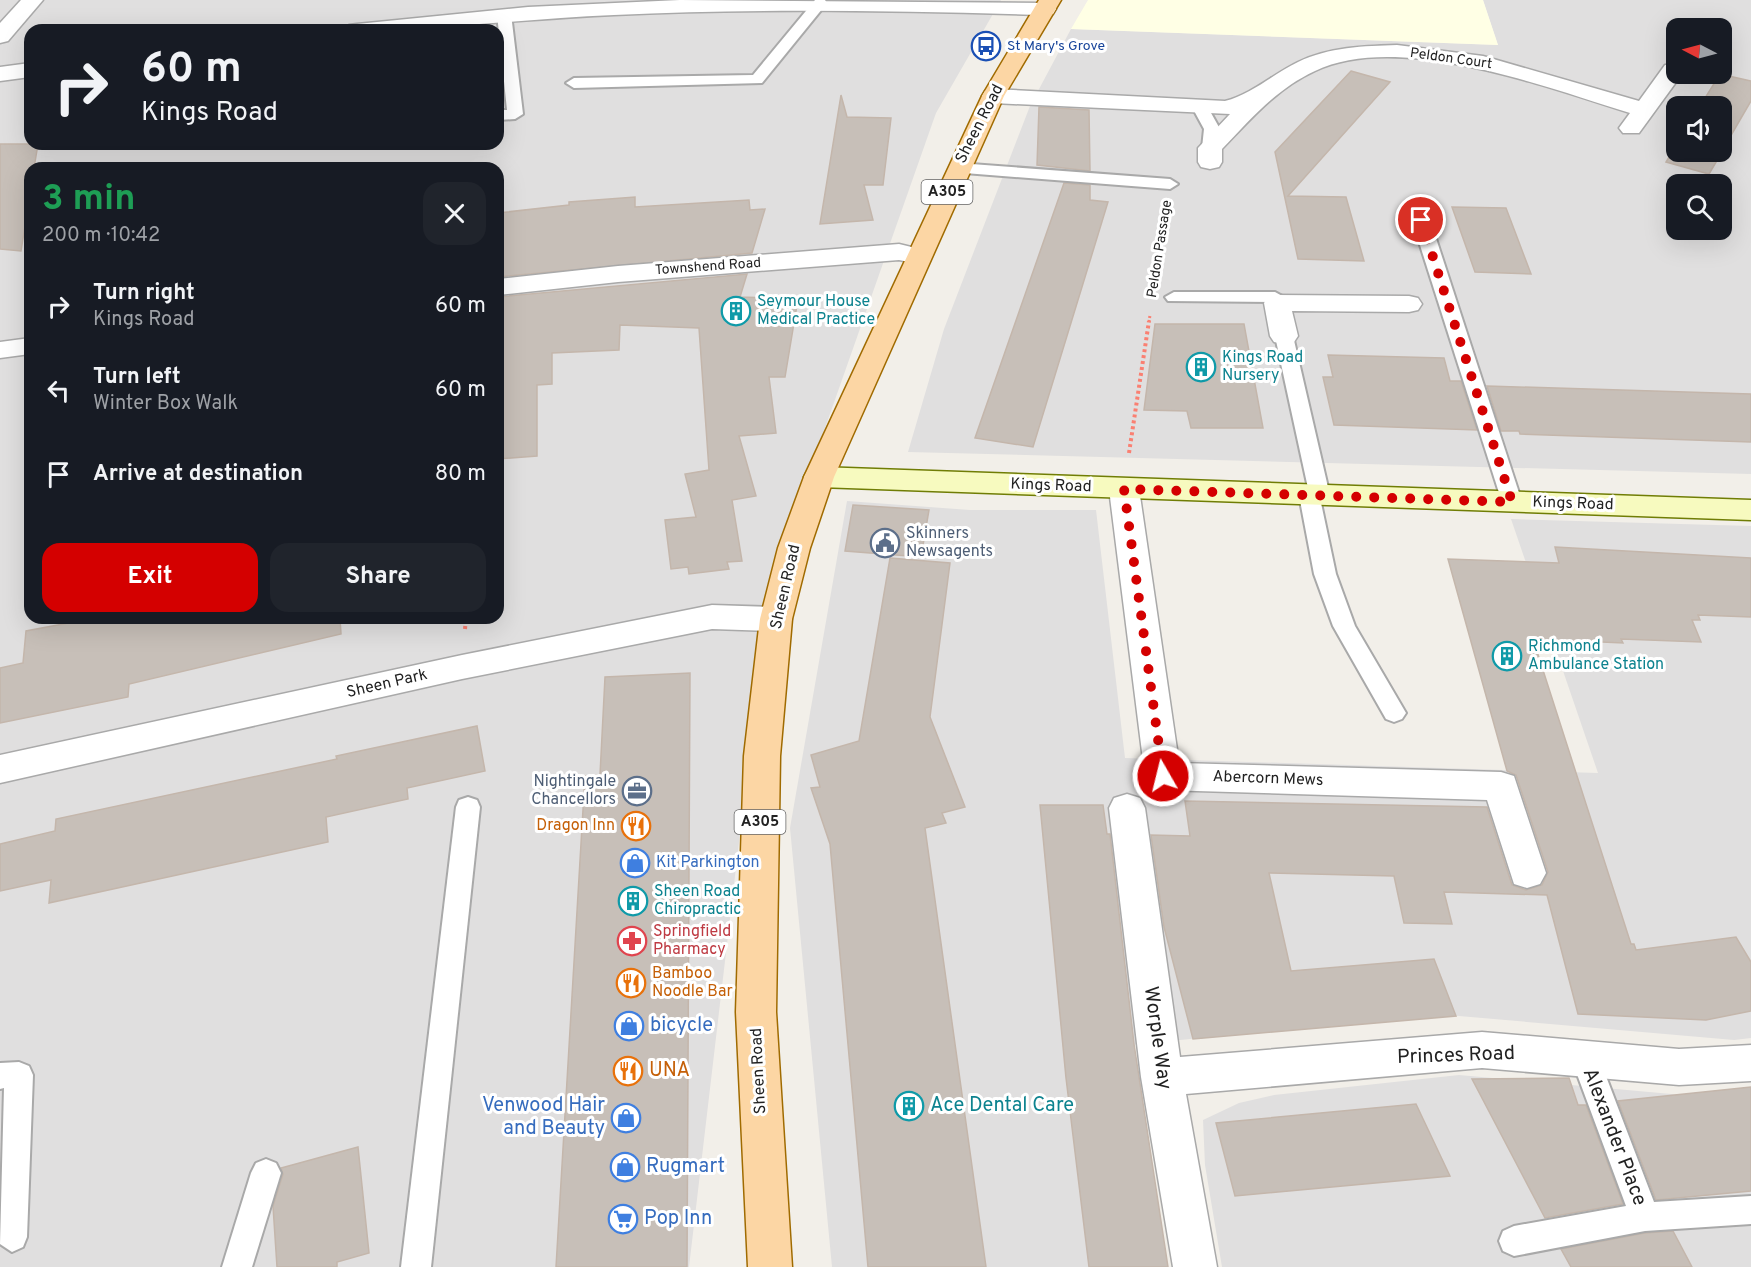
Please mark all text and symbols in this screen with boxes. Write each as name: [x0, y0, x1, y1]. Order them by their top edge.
north arrow: [1666, 18, 1732, 84]
map controls: [1666, 18, 1732, 240]
bus stop icon: St Mary's Grove: [970, 30, 1002, 62]
place label: St Mary's Grove: [1007, 38, 1105, 55]
text: 60 m: [141, 44, 242, 97]
street label: Peldon Court: [1409, 45, 1493, 73]
icon: right: [42, 48, 120, 126]
street label: Sheen Road: [951, 81, 1009, 167]
text: Kings Road: [141, 96, 278, 130]
button: sound: [1666, 96, 1732, 162]
button: search: [1666, 174, 1732, 240]
text: 3 min: [42, 177, 136, 223]
road number: A305: [922, 180, 972, 204]
button: close: [423, 182, 486, 245]
pin: [1395, 194, 1446, 245]
street label: Peldon Passage: [1144, 199, 1176, 299]
icon: arrive: [1404, 203, 1437, 236]
text: 200 m · 10:42: [42, 223, 160, 249]
street label: Townshend Road: [654, 255, 762, 279]
text: Turn right: [93, 280, 195, 307]
icon: right: [42, 290, 75, 323]
place label: Seymour House Medical Practice: [757, 292, 875, 330]
text: 60 m: [435, 293, 486, 320]
building icon: Seymour House Medical Practice: [720, 295, 752, 327]
text: Kings Road: [93, 307, 194, 333]
place label: Kings Road Nursery: [1222, 348, 1303, 386]
building icon: Kings Road Nursery: [1185, 351, 1217, 383]
text: Turn left: [93, 364, 181, 391]
icon: left: [42, 374, 75, 407]
text: 60 m: [435, 377, 486, 404]
text: Winter Box Walk: [93, 391, 238, 417]
icon: arrive: [42, 458, 75, 491]
text: Arrive at destination: [93, 461, 303, 488]
text: 80 m: [435, 461, 486, 488]
street label: Kings Road: [1010, 475, 1092, 497]
street label: Kings Road: [1532, 493, 1614, 515]
place label: Skinners Newsagents: [906, 524, 993, 562]
public building icon: Skinners Newsagents: [869, 527, 901, 559]
button: Exit: [42, 543, 258, 612]
button: Share: [270, 543, 486, 612]
street label: Sheen Road: [767, 543, 805, 631]
place label: Richmond Ambulance Station: [1528, 637, 1664, 675]
building icon: Richmond Ambulance Station: [1491, 640, 1523, 672]
street label: Sheen Park: [345, 665, 429, 703]
position arrow: [1131, 744, 1195, 808]
street label: Abercorn Mews: [1212, 767, 1324, 791]
place label: Nightingale Chancellors: [531, 772, 616, 810]
office icon: Nightingale Chancellors: [621, 775, 653, 807]
restaurant icon: Dragon Inn: [620, 810, 652, 842]
road number: A305: [734, 810, 786, 834]
place label: Dragon Inn: [536, 816, 615, 836]
shop icon: Kit Parkington: [619, 847, 651, 879]
place label: Kit Parkington: [656, 853, 760, 873]
place label: Sheen Road Chiropractic: [654, 882, 741, 920]
building icon: Sheen Road Chiropractic: [617, 885, 649, 917]
place label: Springfield Pharmacy: [653, 922, 731, 960]
pharmacy icon: Springfield Pharmacy: [616, 925, 648, 957]
place label: Bamboo Noodle Bar: [652, 964, 733, 1002]
restaurant icon: Bamboo Noodle Bar: [615, 967, 647, 999]
street label: Worple Way: [1137, 985, 1177, 1091]
shop icon: bicycle: [613, 1010, 645, 1042]
place label: bicycle: [650, 1013, 713, 1039]
street label: Sheen Road: [747, 1027, 771, 1115]
street label: Princes Road: [1397, 1041, 1515, 1071]
restaurant icon: UNA: [612, 1055, 644, 1087]
place label: UNA: [649, 1058, 690, 1084]
street label: Alexander Place: [1576, 1064, 1652, 1210]
building icon: Ace Dental Care: [893, 1090, 925, 1122]
place label: Venwood Hair and Beauty: [482, 1093, 605, 1142]
place label: Ace Dental Care: [930, 1093, 1074, 1119]
shop icon: Venwood Hair and Beauty: [610, 1102, 642, 1134]
shop icon: Rugmart: [609, 1151, 641, 1183]
place label: Rugmart: [646, 1154, 725, 1180]
supermarket icon: Pop Inn: [607, 1203, 639, 1235]
place label: Pop Inn: [644, 1206, 712, 1232]

